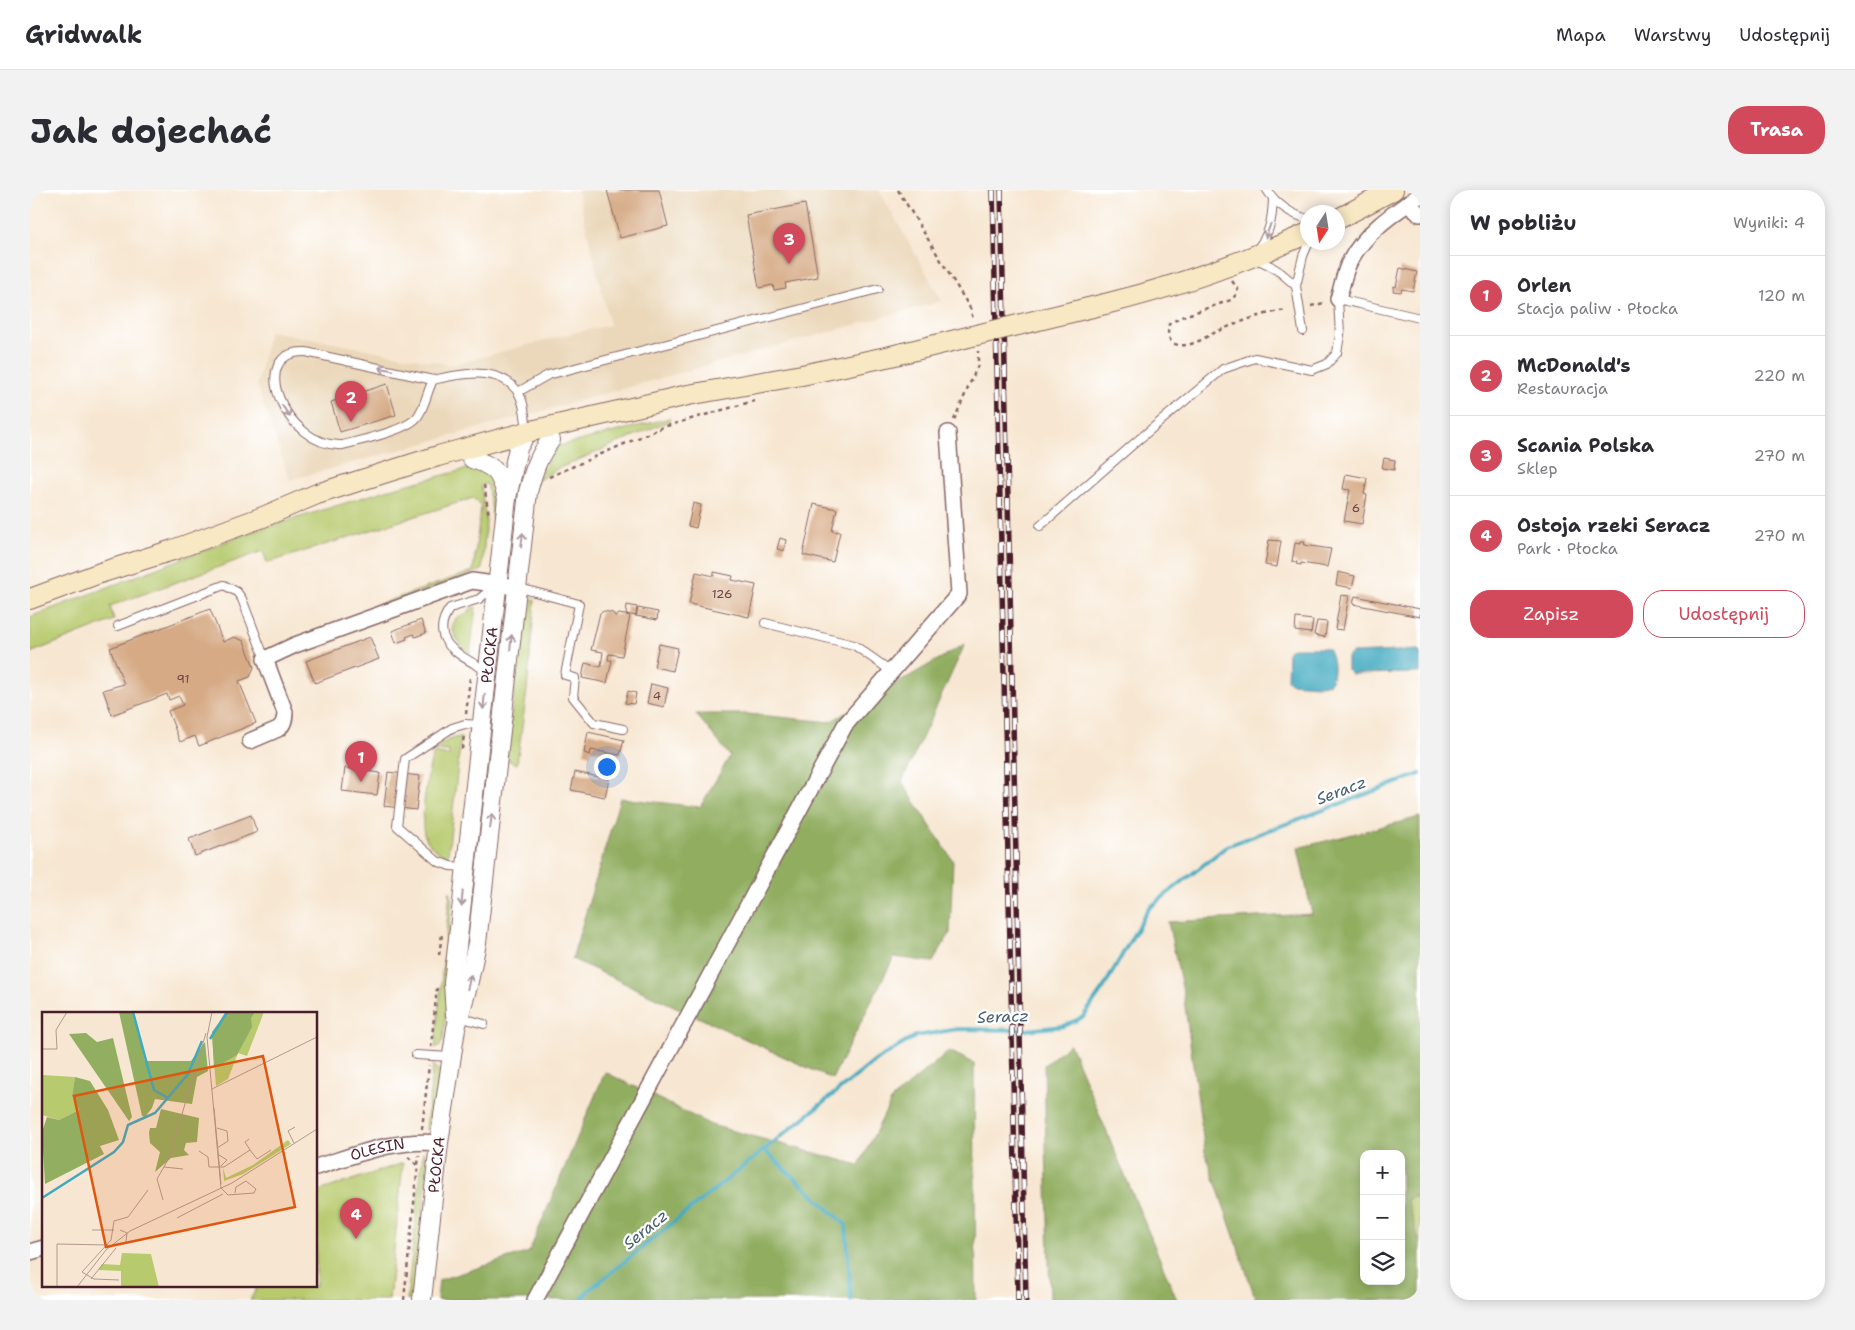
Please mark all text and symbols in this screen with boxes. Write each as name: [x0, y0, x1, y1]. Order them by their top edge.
text: Gridwalk: [25, 19, 142, 51]
text: Mapa: [1556, 23, 1606, 47]
text: Warstwy: [1634, 23, 1711, 47]
text: Udostępnij: [1739, 23, 1830, 47]
button: Trasa: [1728, 106, 1825, 154]
text: Jak dojechać: [30, 107, 272, 154]
north arrow: [1300, 205, 1345, 250]
text: W pobliżu: [1470, 209, 1577, 237]
text: Wyniki: 4: [1733, 212, 1805, 233]
pin: 3: [773, 223, 805, 264]
one-way arrow: [1263, 223, 1272, 239]
text: Orlen: [1517, 273, 1572, 298]
text: 1: [1482, 285, 1490, 306]
text: 120 m: [1758, 285, 1805, 306]
text: Stacja paliw · Płocka: [1517, 298, 1678, 319]
text: McDonald's: [1517, 353, 1630, 378]
one-way arrow: [378, 364, 394, 374]
text: 2: [1480, 365, 1492, 386]
text: 220 m: [1753, 365, 1805, 386]
text: Restauracja: [1517, 378, 1608, 399]
pin: 2: [335, 381, 367, 422]
one-way arrow: [281, 404, 291, 418]
text: Scania Polska: [1517, 433, 1654, 458]
text: 3: [1480, 445, 1492, 466]
text: 270 m: [1754, 445, 1805, 466]
text: Sklep: [1517, 458, 1557, 479]
house number: 6: [1352, 500, 1360, 516]
text: Ostoja rzeki Seracz: [1517, 513, 1711, 538]
text: 4: [1480, 525, 1492, 546]
text: 270 m: [1754, 525, 1805, 546]
one-way arrow: [517, 532, 527, 548]
text: Park · Płocka: [1517, 538, 1618, 559]
house number: 126: [712, 586, 732, 602]
button: Zapisz: [1470, 590, 1633, 638]
button: Udostępnij: [1643, 590, 1805, 638]
street label: PŁOCKA: [476, 626, 503, 684]
one-way arrow: [506, 634, 516, 650]
house number: 91: [176, 671, 190, 687]
house number: 4: [653, 688, 661, 704]
one-way arrow: [479, 694, 489, 710]
pin: 1: [345, 741, 377, 782]
your location: [594, 754, 620, 780]
water label: Seracz: [1313, 771, 1369, 810]
one-way arrow: [486, 813, 496, 829]
one-way arrow: [457, 890, 467, 906]
one-way arrow: [465, 974, 474, 990]
water label: Seracz: [977, 1005, 1029, 1028]
inset map: [42, 1012, 318, 1288]
street label: OLESIN: [348, 1133, 406, 1166]
street label: PŁOCKA: [424, 1135, 450, 1194]
map controls: [1360, 1150, 1405, 1285]
button: +: [1360, 1150, 1405, 1195]
button: −: [1360, 1195, 1405, 1240]
pin: 4: [340, 1198, 372, 1239]
water label: Seracz: [619, 1205, 672, 1254]
button: layers: [1360, 1240, 1405, 1285]

